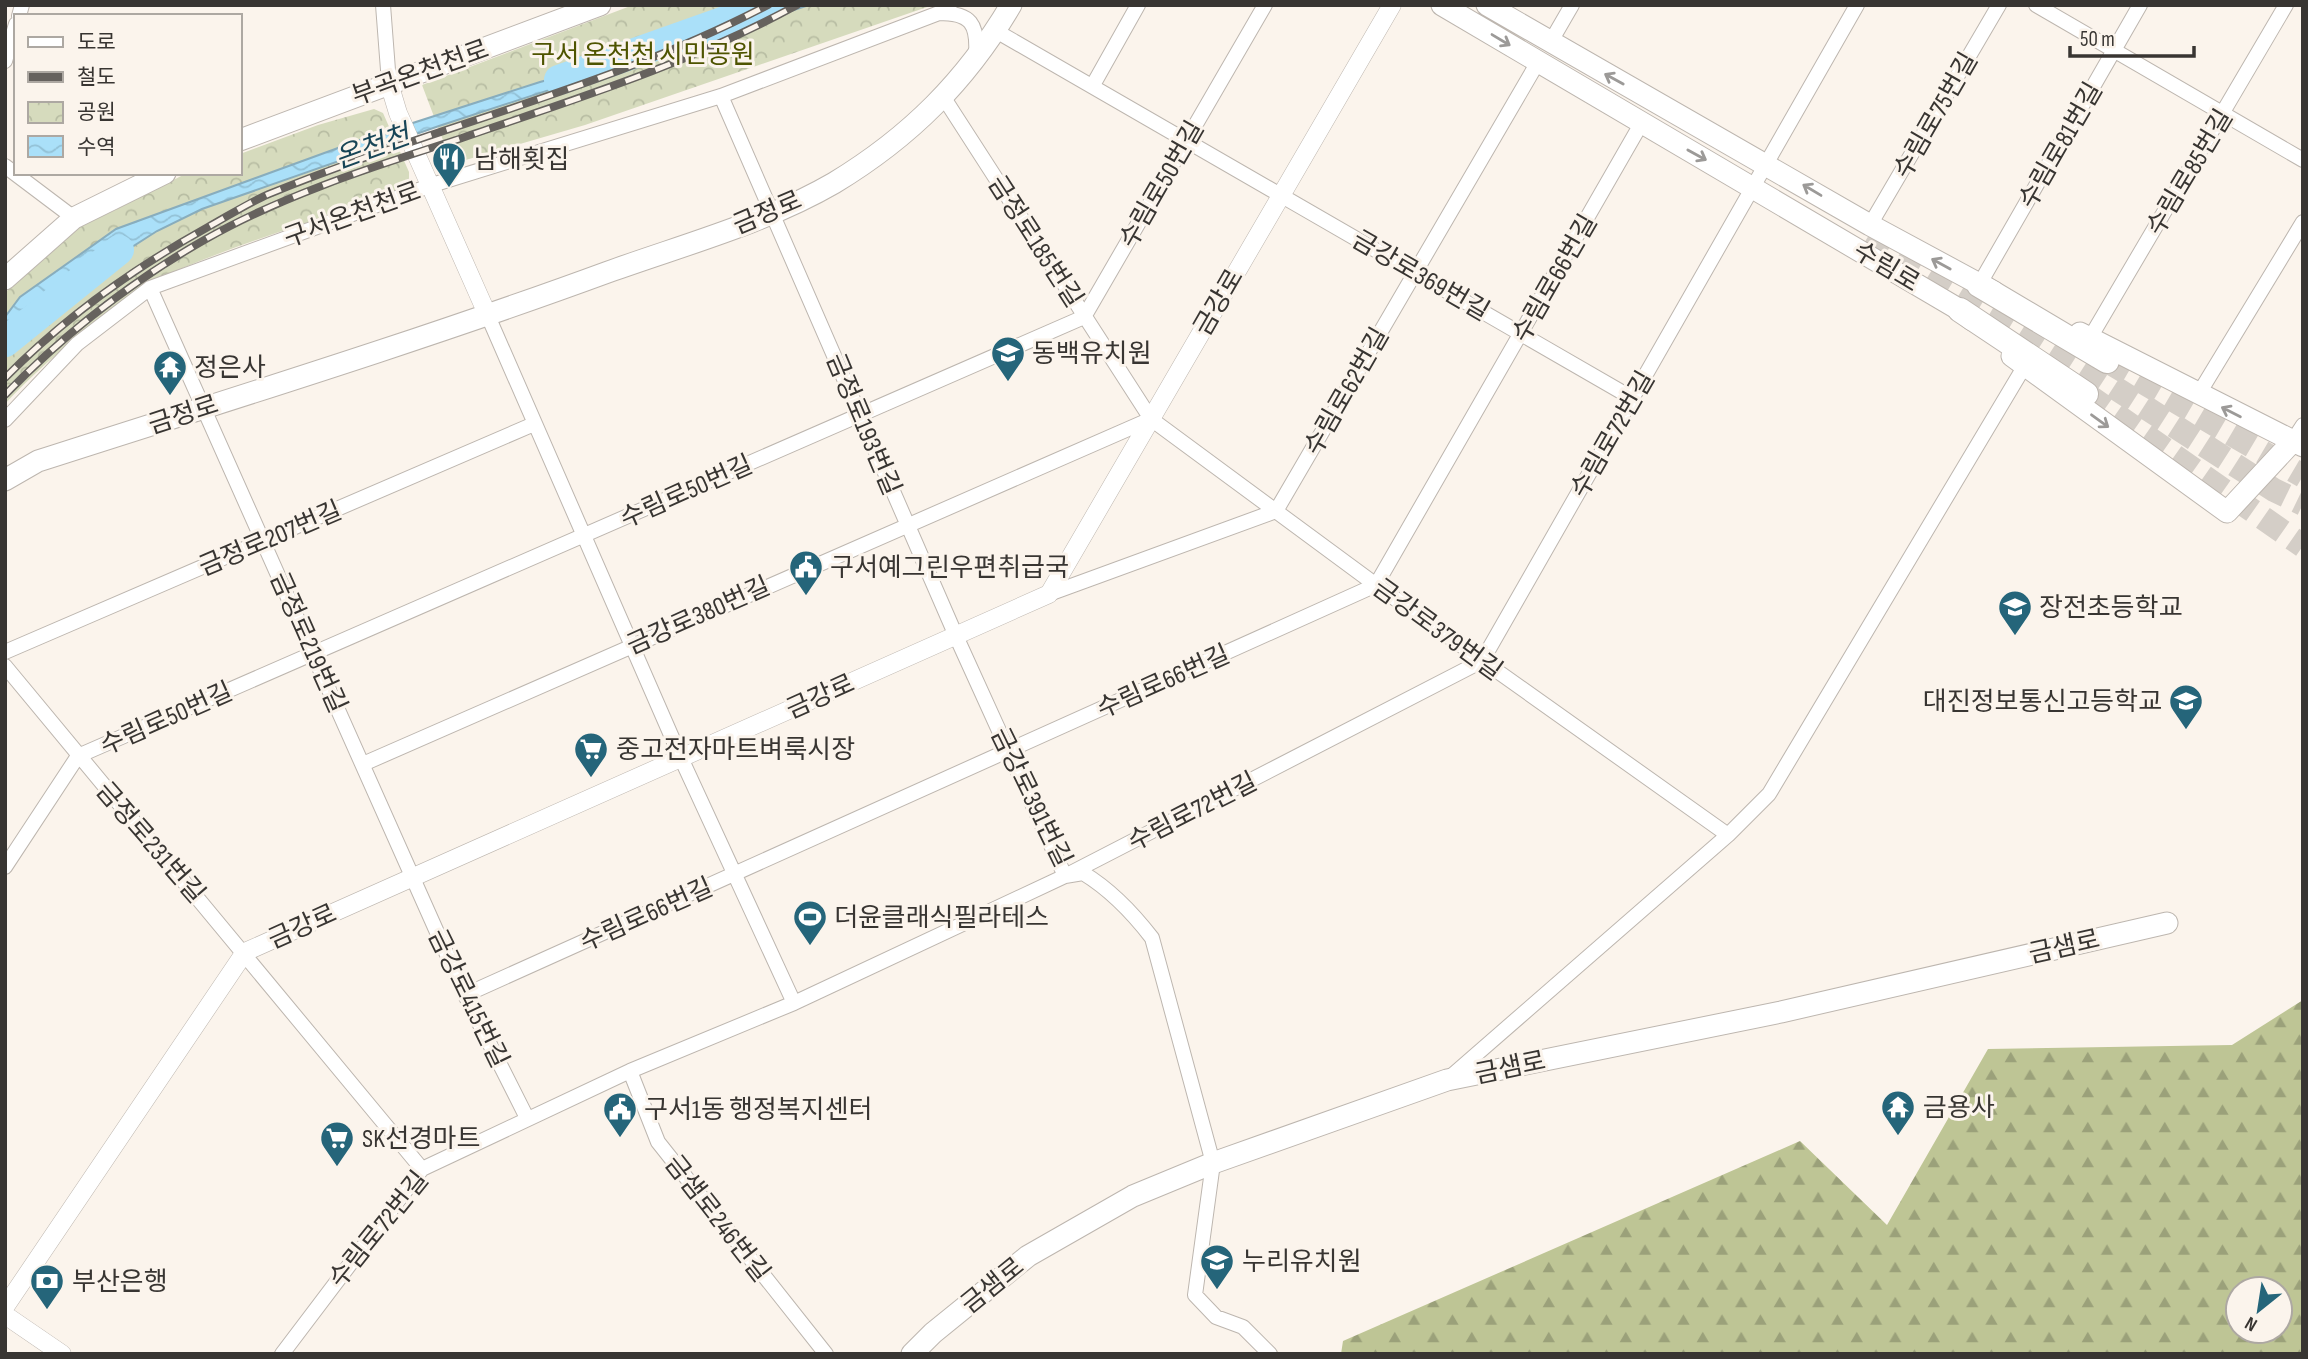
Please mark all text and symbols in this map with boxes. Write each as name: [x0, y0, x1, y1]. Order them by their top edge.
legend: [14, 14, 242, 175]
scale bar: [2070, 14, 2194, 58]
text: 50 m: [2080, 27, 2115, 52]
text: 도로: [77, 30, 116, 55]
one-way arrow: [1490, 33, 1510, 47]
street label: 부곡온천천로: [348, 34, 493, 113]
park label: 구서 온천천 시민공원: [531, 40, 755, 71]
street label: 수림로75번길: [1888, 47, 1985, 184]
text: 철도: [77, 65, 116, 90]
one-way arrow: [1604, 72, 1624, 86]
street label: 수림로81번길: [2013, 77, 2110, 214]
text: 공원: [77, 100, 116, 125]
street label: 수림로85번길: [2141, 104, 2240, 241]
street label: 수림로50번길: [1113, 116, 1211, 254]
water label: 온천천: [331, 118, 418, 176]
text: 수역: [77, 135, 116, 160]
restaurant icon: 남해횟집: [430, 140, 468, 189]
place label: 남해횟집: [474, 145, 570, 176]
one-way arrow: [1686, 149, 1707, 162]
street label: 금정로185번길: [981, 170, 1089, 313]
street label: 구서온천천로: [280, 176, 425, 255]
one-way arrow: [1802, 183, 1822, 197]
street label: 금정로: [728, 185, 807, 242]
street label: 수림로66번길: [1506, 209, 1604, 348]
street label: 금강로369번길: [1346, 225, 1494, 328]
street label: 수림로: [1847, 236, 1925, 299]
one-way arrow: [1931, 257, 1952, 270]
street label: 금강로: [1188, 264, 1251, 342]
street label: 수림로62번길: [1298, 323, 1396, 461]
school or university icon: 동백유치원: [989, 334, 1027, 383]
place label: 동백유치원: [1032, 339, 1152, 370]
temple icon: 정은사: [151, 348, 189, 397]
street label: 금정로193번길: [819, 349, 906, 500]
place label: 정은사: [194, 353, 266, 384]
street label: 수림로72번길: [1565, 366, 1662, 503]
street label: 금정로: [145, 390, 222, 441]
one-way arrow: [2221, 404, 2242, 418]
one-way arrow: [2090, 414, 2109, 428]
street label: 수림로50번길: [616, 449, 758, 535]
street label: 금정로207번길: [194, 495, 347, 583]
public building icon: 구서예그린우편취급국: [787, 548, 825, 597]
place label: 구서예그린우편취급국: [830, 553, 1069, 584]
street label: 금정로219번길: [263, 567, 353, 718]
street label: 금강로380번길: [622, 571, 775, 662]
street label: 금강로379번길: [1366, 573, 1508, 688]
school or university icon: 장전초등학교: [1996, 588, 2034, 637]
place label: 장전초등학교: [2039, 593, 2183, 624]
street label: 수림로66번길: [1092, 639, 1235, 725]
street label: 금강로: [782, 669, 860, 726]
street label: 수림로50번길: [96, 676, 238, 762]
school or university icon: 대진정보통신고등학교: [2167, 682, 2205, 731]
place label: 대진정보통신고등학교: [1923, 687, 2162, 718]
street label: 금강로391번길: [984, 723, 1078, 872]
supermarket icon: 중고전자마트벼룩시장: [572, 730, 610, 779]
place label: 중고전자마트벼룩시장: [616, 735, 855, 766]
street label: 수림로72번길: [1123, 767, 1262, 858]
street label: 금정로231번길: [89, 776, 211, 910]
street label: 수림로66번길: [575, 872, 718, 958]
sports icon: 더윤클래식필라테스: [791, 898, 829, 947]
street label: 금강로: [264, 899, 342, 956]
place label: 더윤클래식필라테스: [834, 903, 1049, 934]
street label: 금강로415번길: [421, 924, 514, 1073]
street label: 금샘로: [2026, 924, 2103, 971]
street label: 금샘로: [1472, 1046, 1549, 1091]
temple icon: 금용사: [1879, 1088, 1917, 1137]
public building icon: 구서1동 행정복지센터: [601, 1090, 639, 1139]
place label: 금용사: [1923, 1093, 1995, 1124]
place label: 구서1동 행정복지센터: [644, 1095, 873, 1126]
supermarket icon: SK선경마트: [318, 1119, 356, 1168]
place label: SK선경마트: [362, 1124, 481, 1155]
street label: 금샘로246번길: [658, 1149, 776, 1289]
street label: 수림로72번길: [323, 1166, 435, 1294]
school or university icon: 누리유치원: [1198, 1242, 1236, 1291]
place label: 누리유치원: [1242, 1247, 1362, 1278]
street label: 금샘로: [955, 1252, 1031, 1321]
bank icon: 부산은행: [28, 1262, 66, 1311]
place label: 부산은행: [72, 1267, 168, 1298]
north arrow: [2224, 1275, 2294, 1345]
text: N: [2241, 1311, 2261, 1336]

